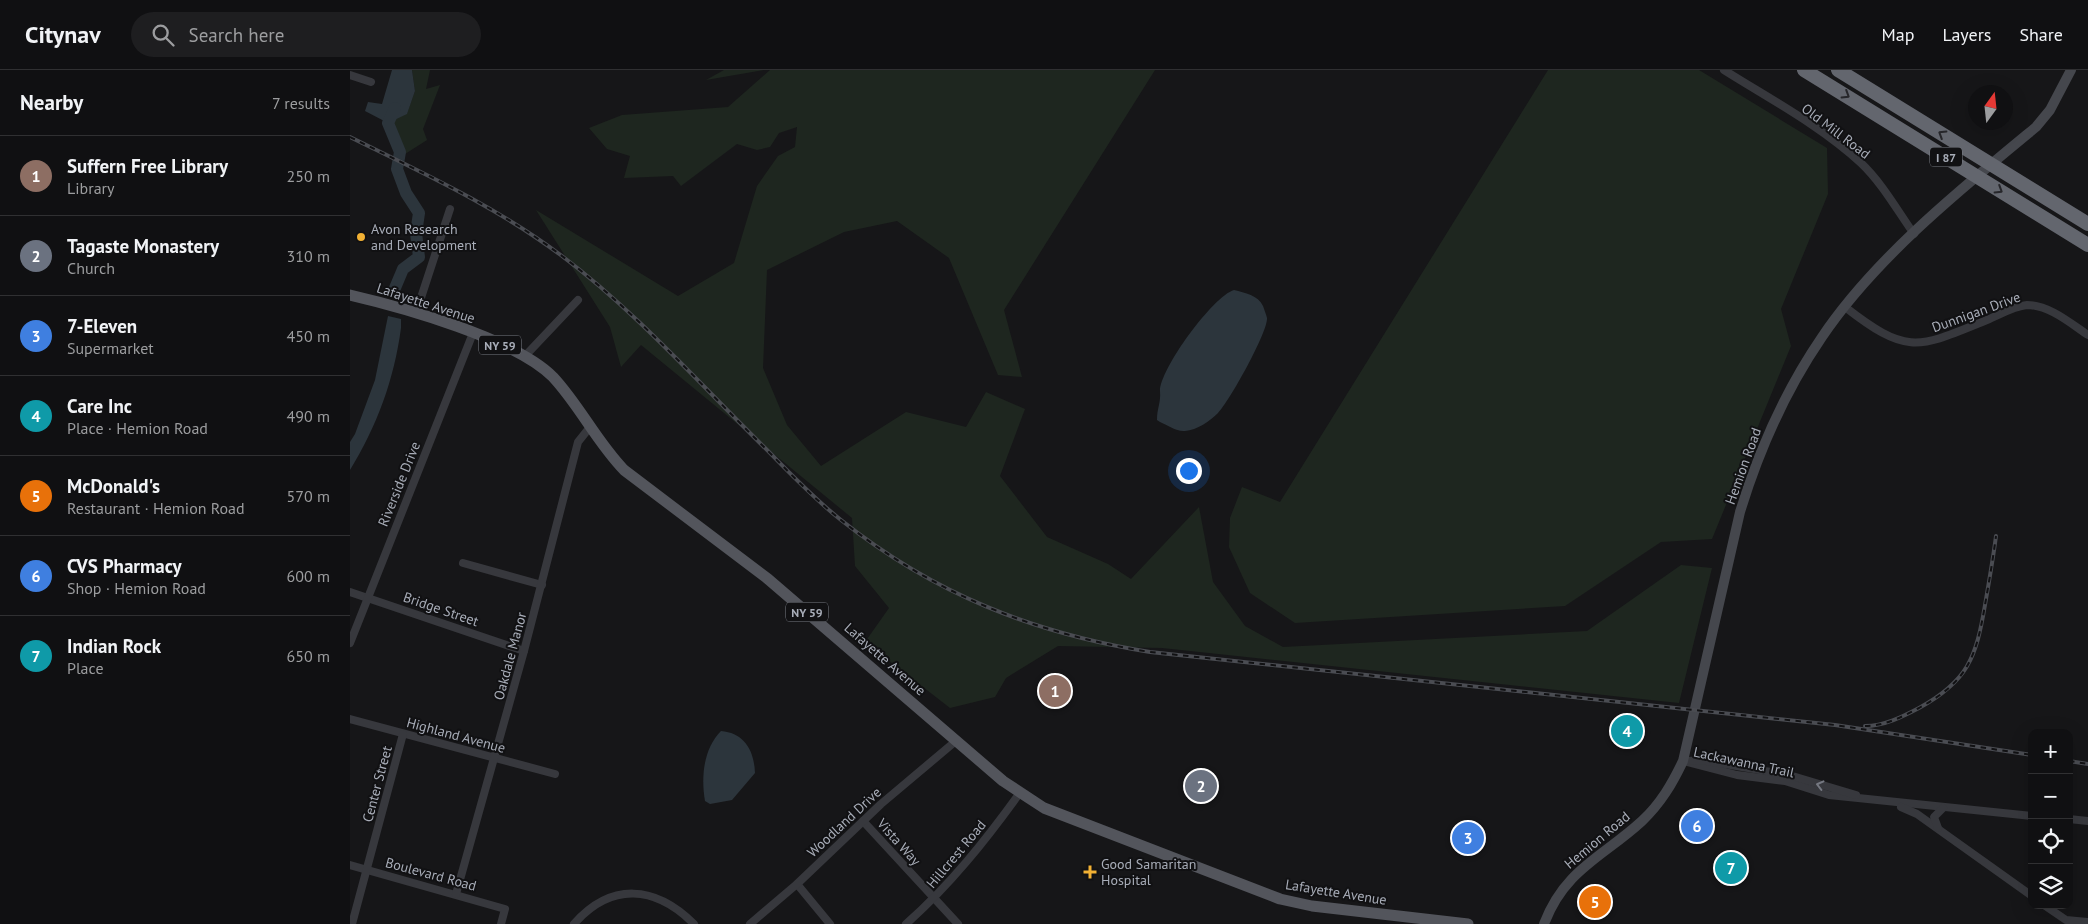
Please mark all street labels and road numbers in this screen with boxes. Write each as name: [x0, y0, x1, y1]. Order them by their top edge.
street label: Old Mill Road: [1798, 99, 1874, 163]
road number: I 87: [1930, 147, 1962, 166]
street label: Lafayette Avenue: [375, 279, 477, 327]
street label: Dunnigan Drive: [1929, 288, 2023, 336]
road number: NY 59: [479, 336, 521, 354]
street label: Hemion Road: [1721, 425, 1765, 507]
street label: Riverside Drive: [374, 439, 424, 529]
street label: Bridge Street: [401, 588, 481, 630]
road number: NY 59: [786, 602, 828, 622]
street label: Oakdale Manor: [490, 610, 530, 702]
street label: Lafayette Avenue: [841, 619, 929, 699]
street label: Highland Avenue: [405, 713, 507, 757]
street label: Lackawanna Trail: [1692, 743, 1796, 781]
street label: Center Street: [358, 744, 396, 824]
street label: Woodland Drive: [803, 783, 885, 861]
street label: Hemion Road: [1561, 807, 1633, 873]
street label: Vista Way: [872, 814, 925, 870]
street label: Hillcrest Road: [922, 816, 990, 892]
street label: Boulevard Road: [384, 853, 478, 895]
street label: Lafayette Avenue: [1284, 875, 1388, 909]

